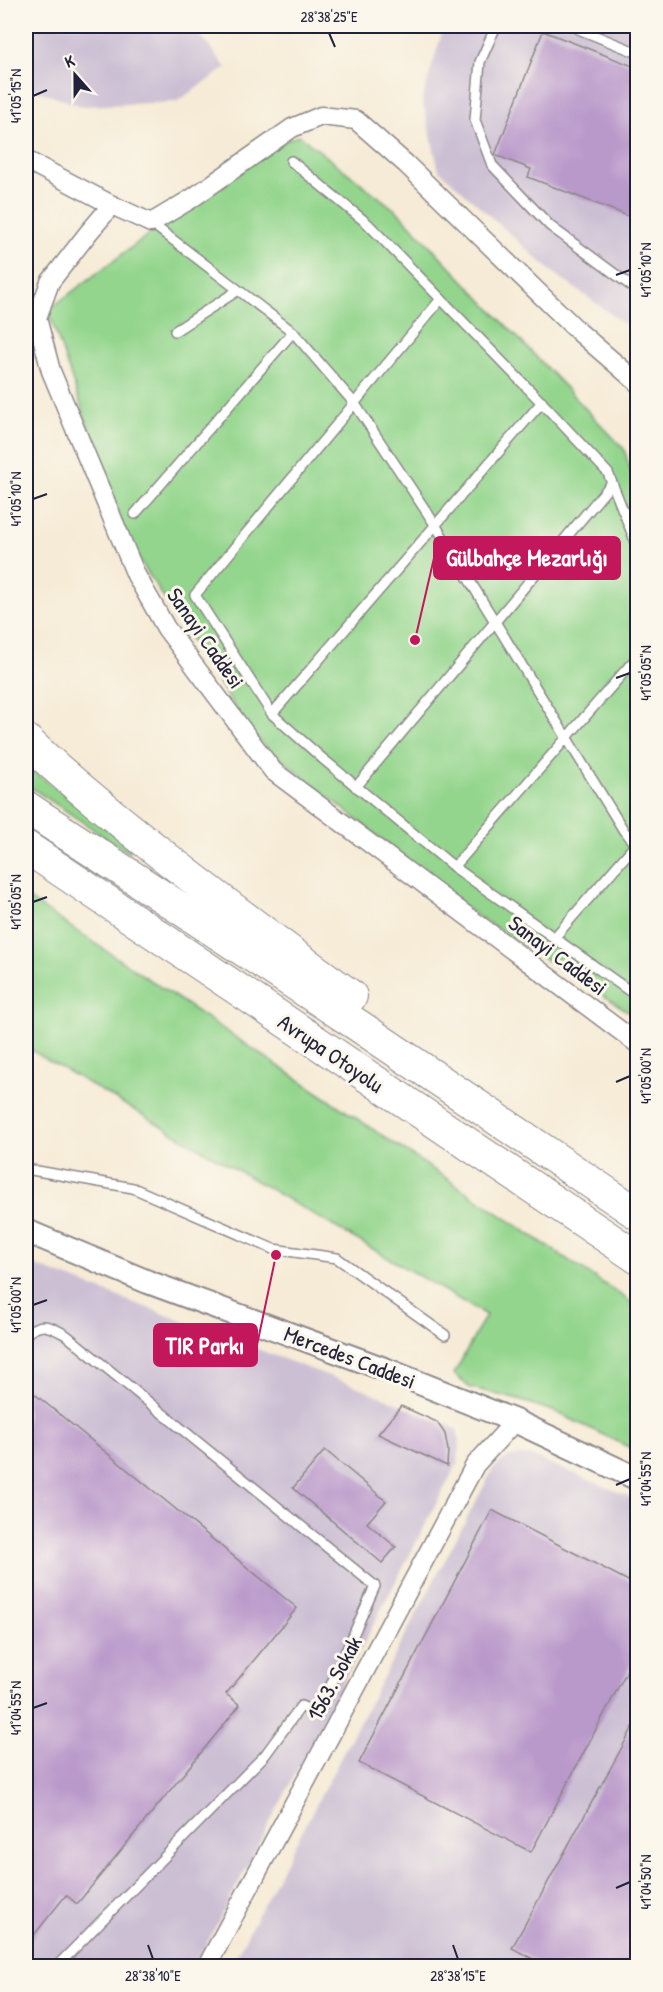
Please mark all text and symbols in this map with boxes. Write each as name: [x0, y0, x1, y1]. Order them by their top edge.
text: 28°38'25"E: [300, 6, 358, 27]
north arrow: [45, 45, 105, 105]
text: K: [62, 49, 78, 73]
text: 41°05'15"N: [5, 69, 26, 123]
text: 41°05'10"N: [635, 243, 656, 297]
text: 41°05'10"N: [5, 472, 26, 526]
callout: Gülbahçe Mezarlığı: [434, 537, 620, 579]
text: Gülbahçe Mezarlığı: [446, 541, 608, 574]
street label: Sanayi Caddesi: [160, 582, 252, 694]
text: 41°05'05"N: [635, 645, 656, 701]
text: 41°05'05"N: [5, 874, 26, 930]
street label: Sanayi Caddesi: [502, 908, 614, 1002]
street label: Avrupa Otoyolu: [272, 1007, 390, 1099]
text: 41°05'00"N: [635, 1048, 656, 1104]
text: 41°05'00"N: [5, 1277, 26, 1333]
street label: Mercedes Caddesi: [280, 1318, 420, 1396]
callout: TIR Parkı: [154, 1324, 257, 1366]
text: TIR Parkı: [165, 1329, 244, 1361]
text: 41°04'55"N: [635, 1452, 656, 1506]
street label: 1563. Sokak: [299, 1631, 369, 1725]
text: 41°04'55"N: [5, 1681, 26, 1735]
text: 41°04'50"N: [635, 1855, 656, 1909]
text: 28°38'10"E: [125, 1965, 181, 1986]
text: 28°38'15"E: [430, 1965, 486, 1986]

